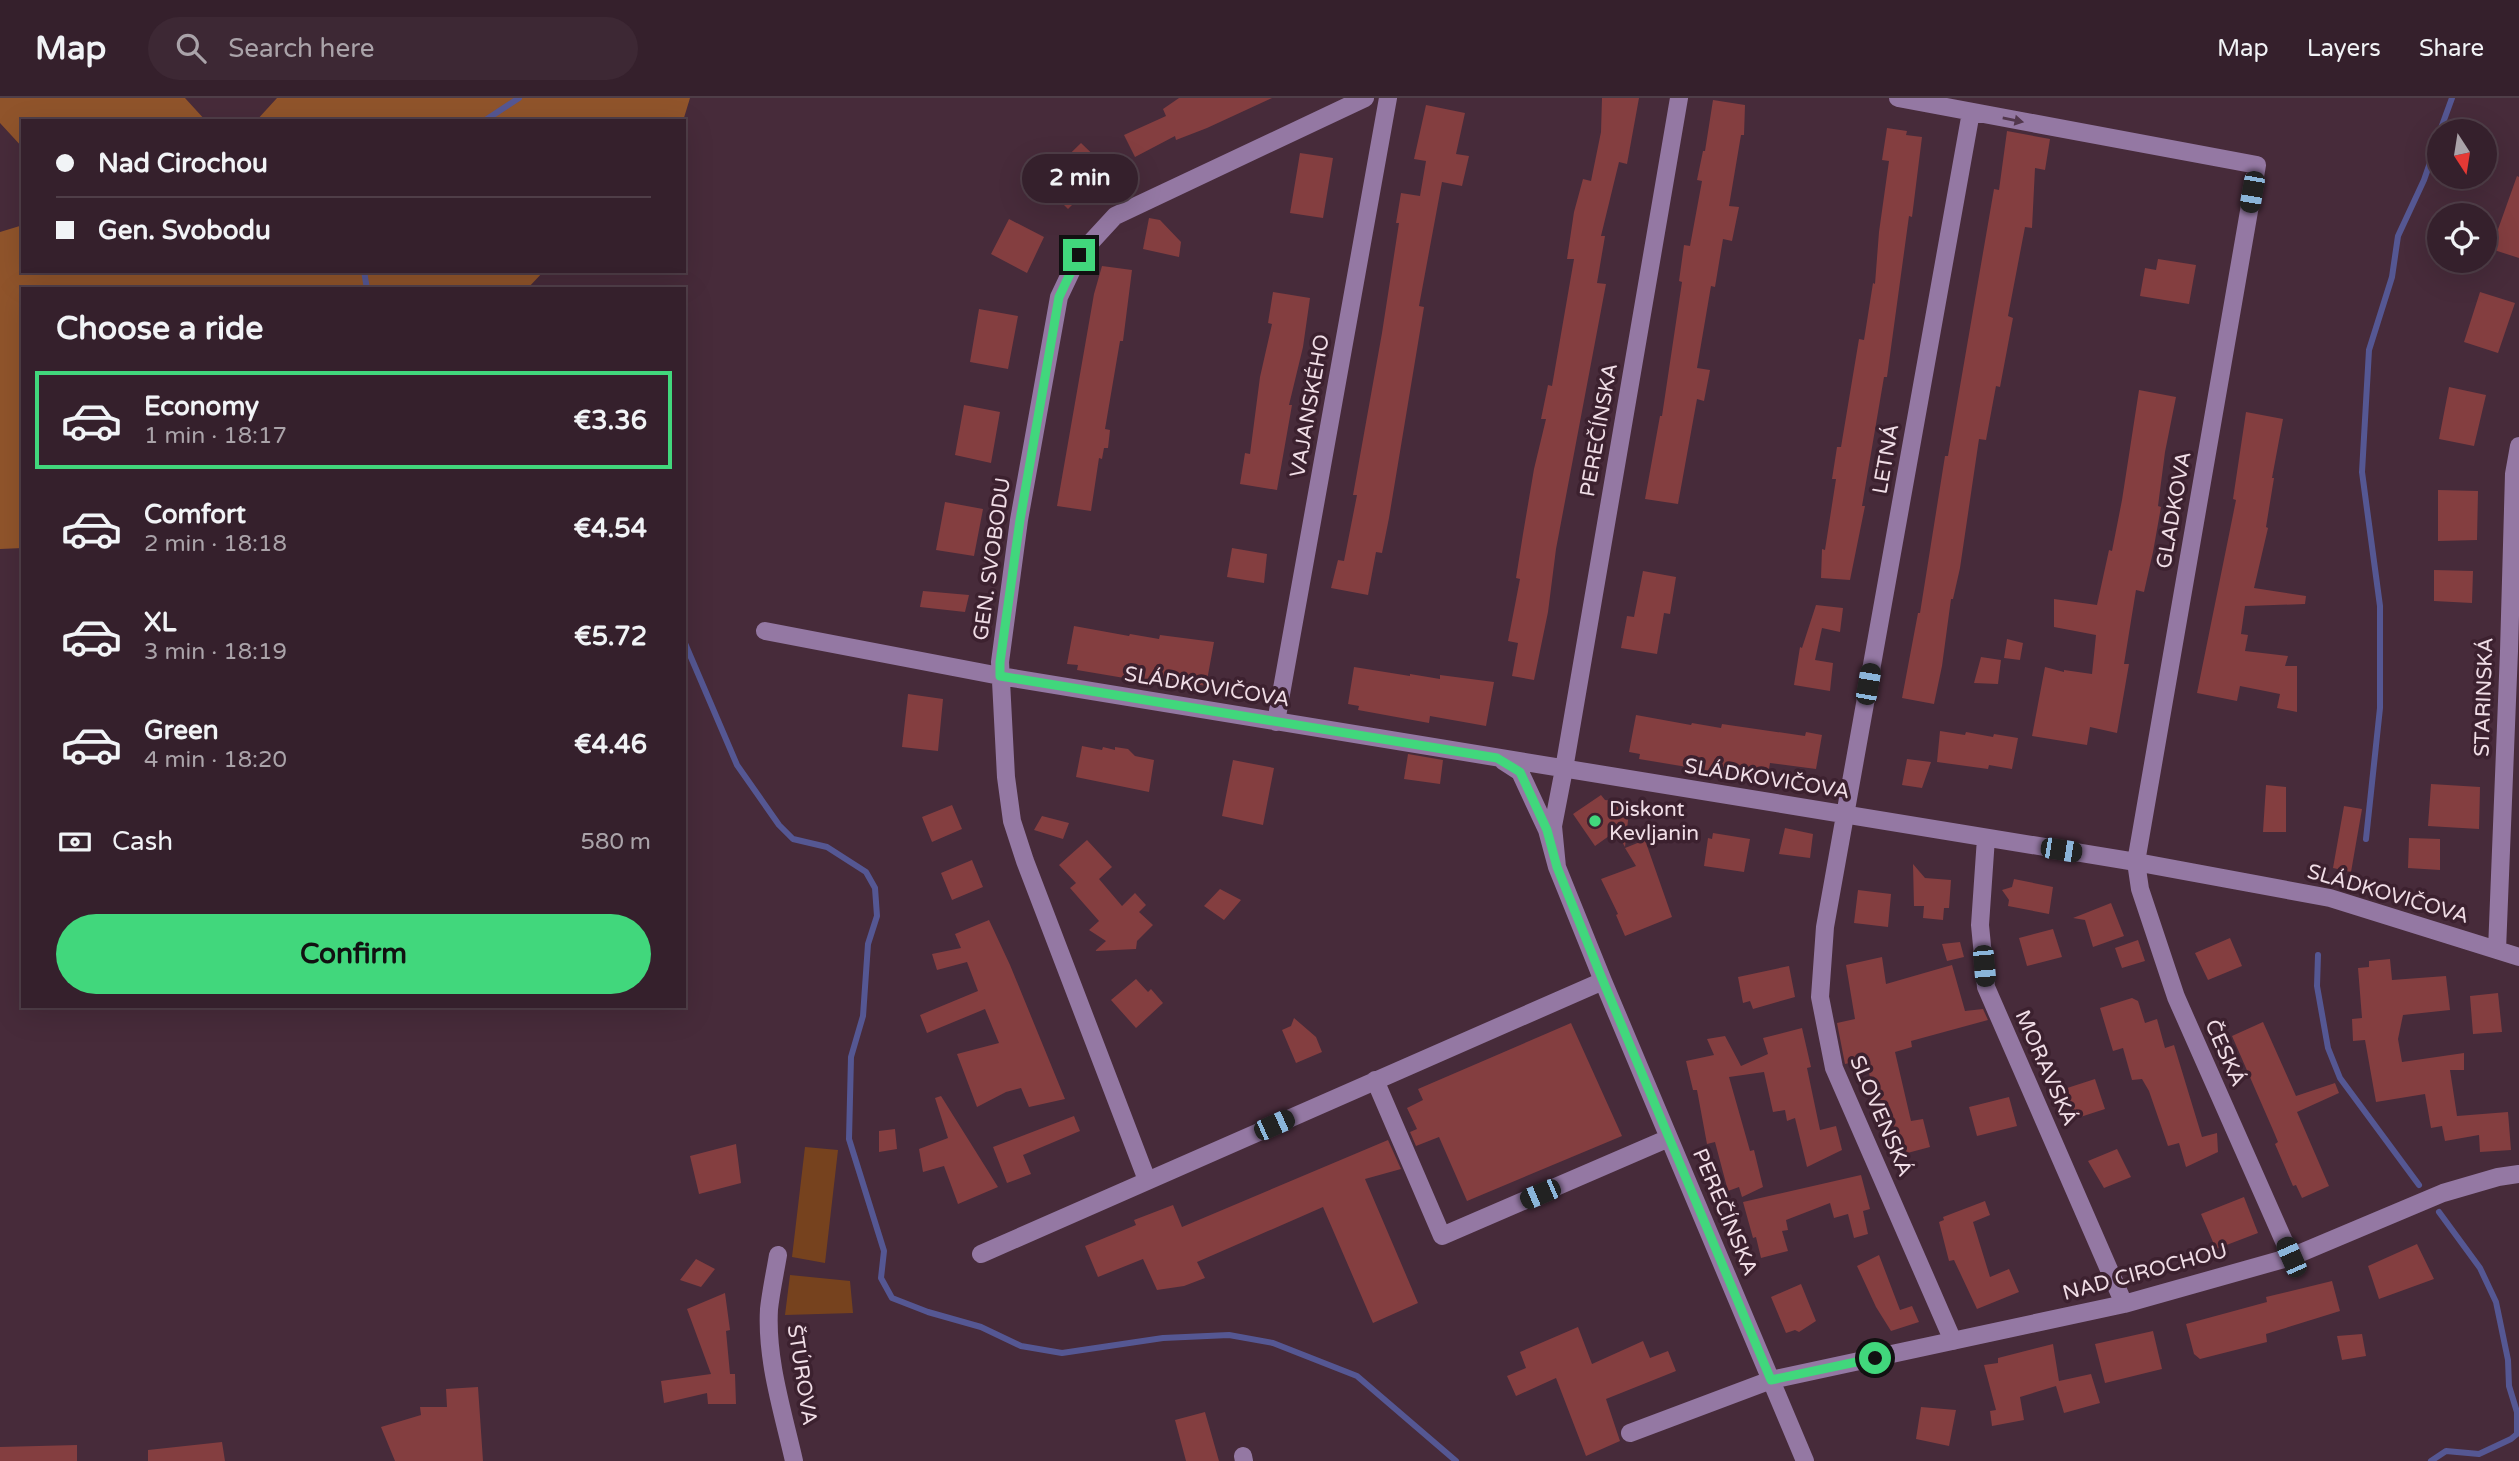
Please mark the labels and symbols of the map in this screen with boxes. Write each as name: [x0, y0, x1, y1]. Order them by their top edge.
one-way arrow: [2003, 114, 2025, 125]
north arrow: [2427, 119, 2497, 189]
callout: 2 min: [1021, 153, 1137, 202]
car: [2239, 169, 2266, 215]
route end: [1063, 239, 1095, 271]
street label: VAJANSKÉHO: [1285, 332, 1335, 480]
street label: PEREČÍNSKA: [1575, 361, 1623, 499]
street label: LETNÁ: [1868, 422, 1904, 496]
street label: GLADKOVA: [2151, 449, 2197, 571]
street label: GEN. SVOBODU: [968, 476, 1016, 642]
street label: STARINSKÁ: [2469, 637, 2499, 757]
car: [1855, 661, 1882, 707]
street label: SLÁDKOVIČOVA: [1123, 662, 1291, 712]
street label: SLÁDKOVIČOVA: [1683, 754, 1851, 804]
place label: Diskont Kevljanin: [1609, 797, 1699, 846]
marker: Diskont Kevljanin: [1587, 813, 1603, 829]
car: [2039, 836, 2084, 864]
street label: SLÁDKOVIČOVA: [2304, 859, 2472, 929]
car: [1972, 944, 1997, 988]
street label: MORAVSKÁ: [2009, 1006, 2083, 1130]
street label: ČESKÁ: [2199, 1016, 2251, 1090]
street label: SLOVENSKÁ: [1844, 1052, 1918, 1180]
car: [1251, 1107, 1298, 1143]
street label: PEREČÍNSKA: [1687, 1145, 1763, 1279]
car: [1517, 1176, 1564, 1212]
car: [2273, 1234, 2310, 1280]
street label: NAD CIROCHOU: [2060, 1238, 2230, 1306]
street label: ŠTÚROVA: [782, 1323, 822, 1427]
route start: [1859, 1342, 1891, 1374]

